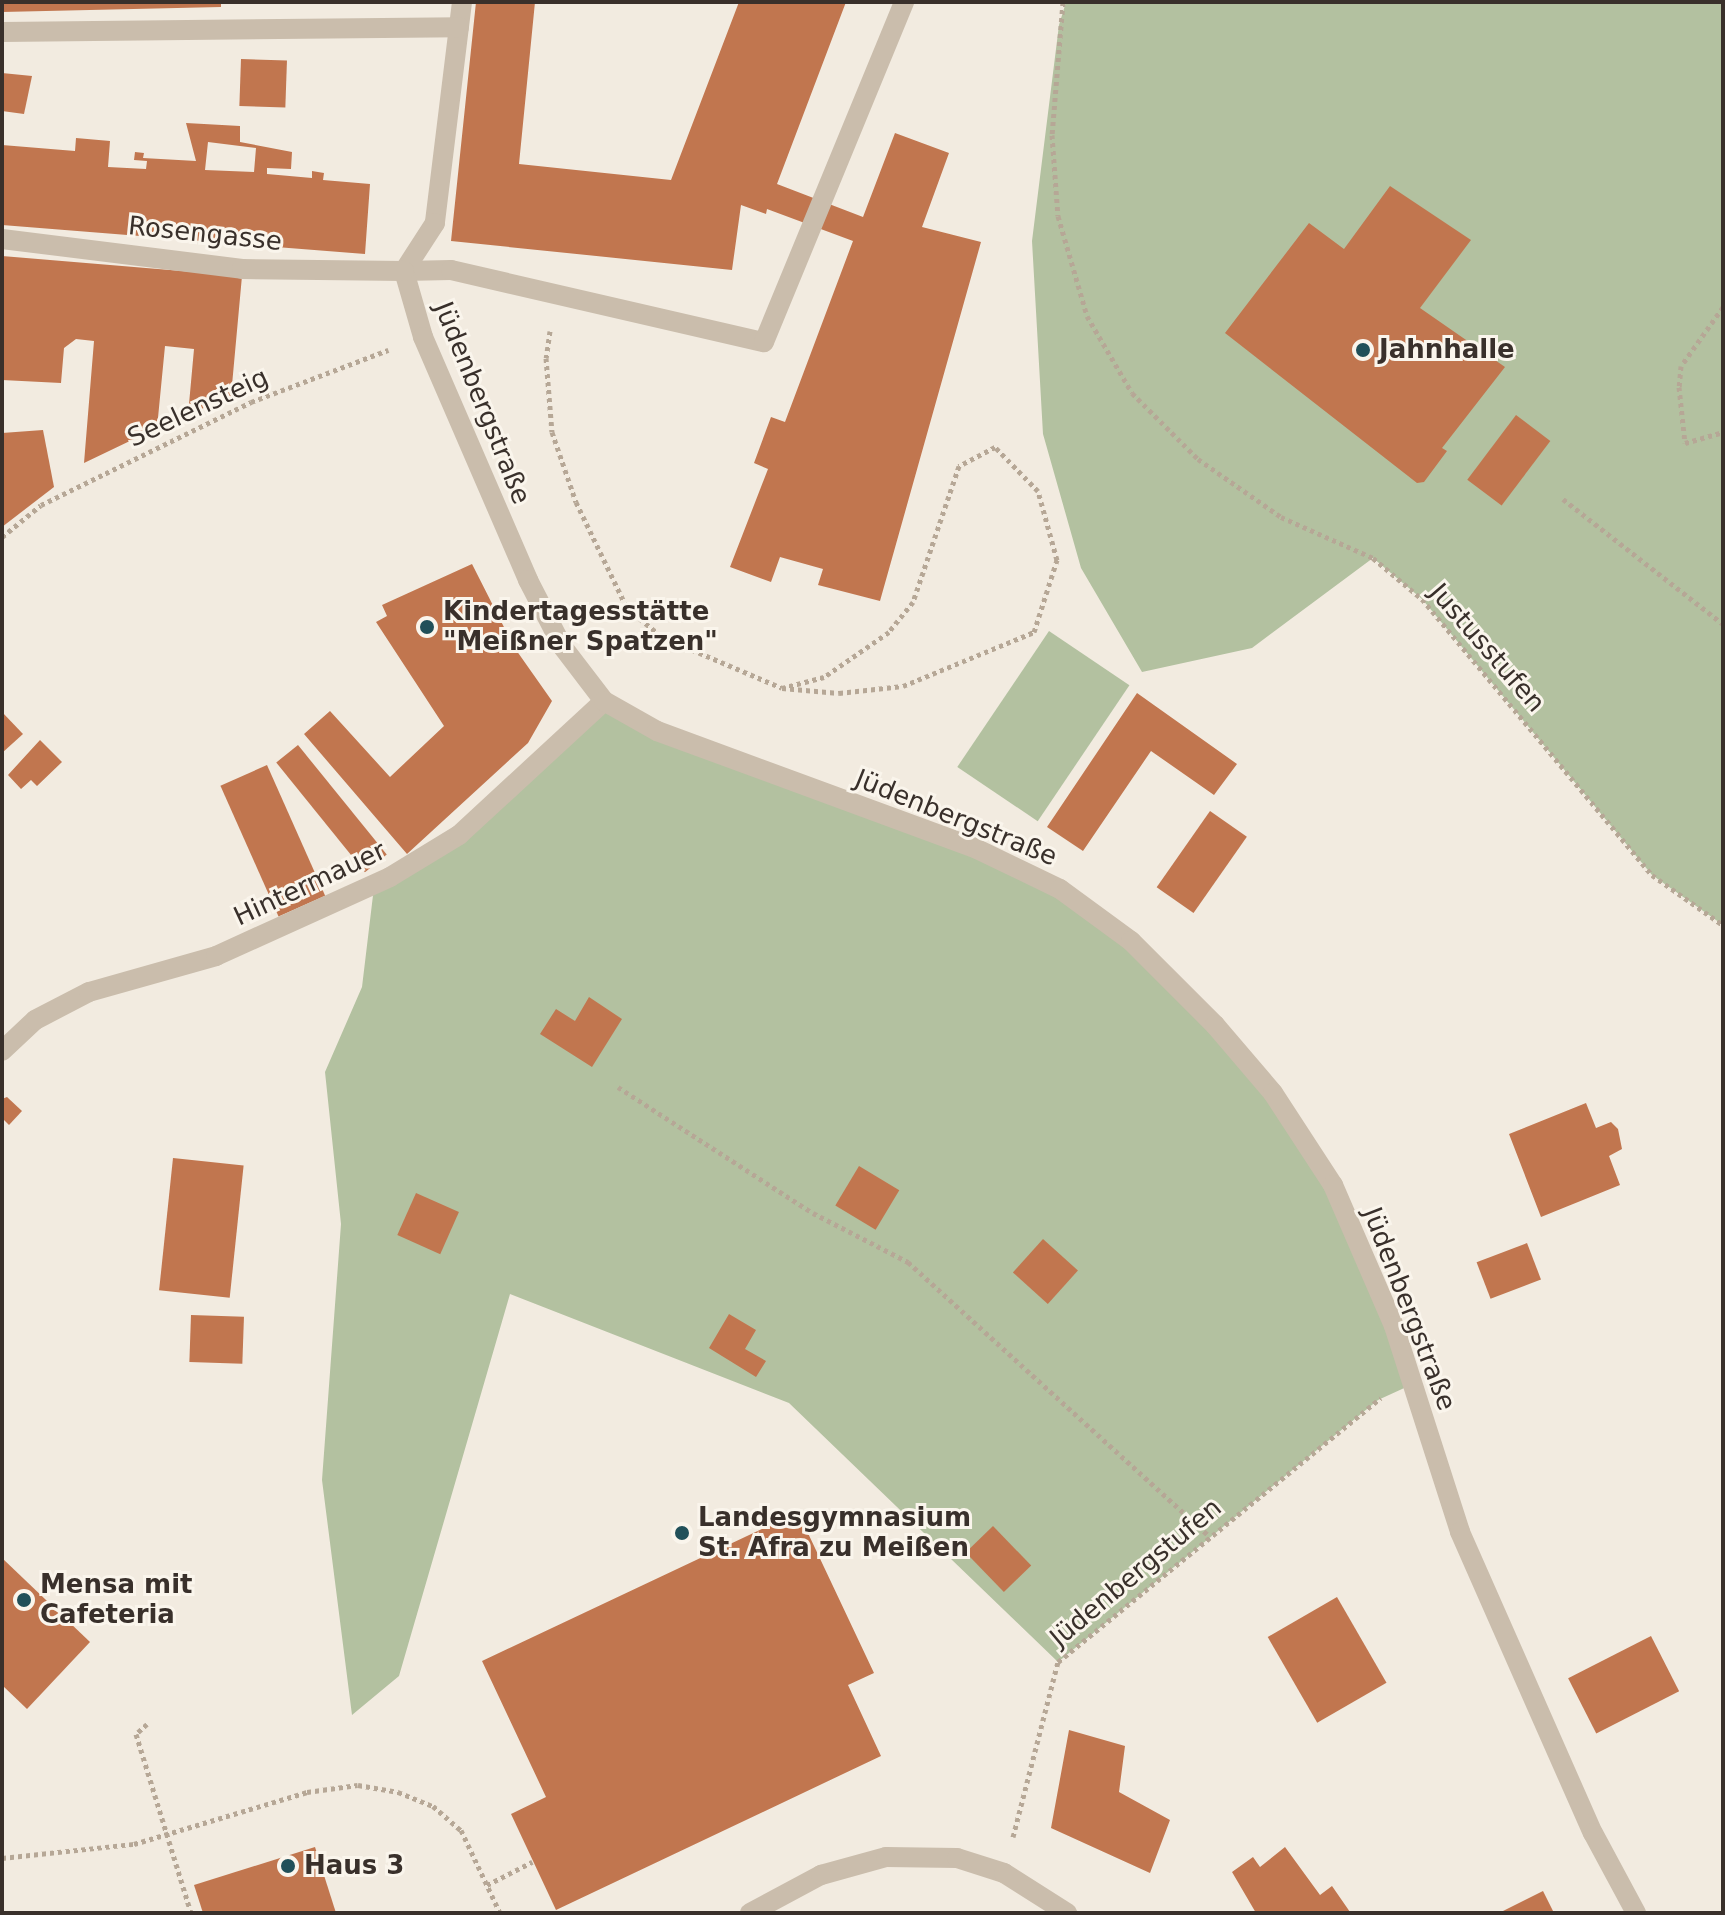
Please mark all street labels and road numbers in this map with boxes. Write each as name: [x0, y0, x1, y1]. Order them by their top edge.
street label: Rosengasse: [127, 210, 283, 258]
street label: Jüdenbergstraße: [427, 297, 537, 509]
street label: Seelensteig: [123, 362, 273, 454]
street label: Justusstufen: [1423, 577, 1551, 719]
street label: Jüdenbergstraße: [850, 763, 1062, 873]
street label: Hintermauer: [229, 835, 391, 933]
street label: Jüdenbergstraße: [1356, 1203, 1462, 1415]
street label: Jüdenbergstufen: [1044, 1492, 1228, 1654]

